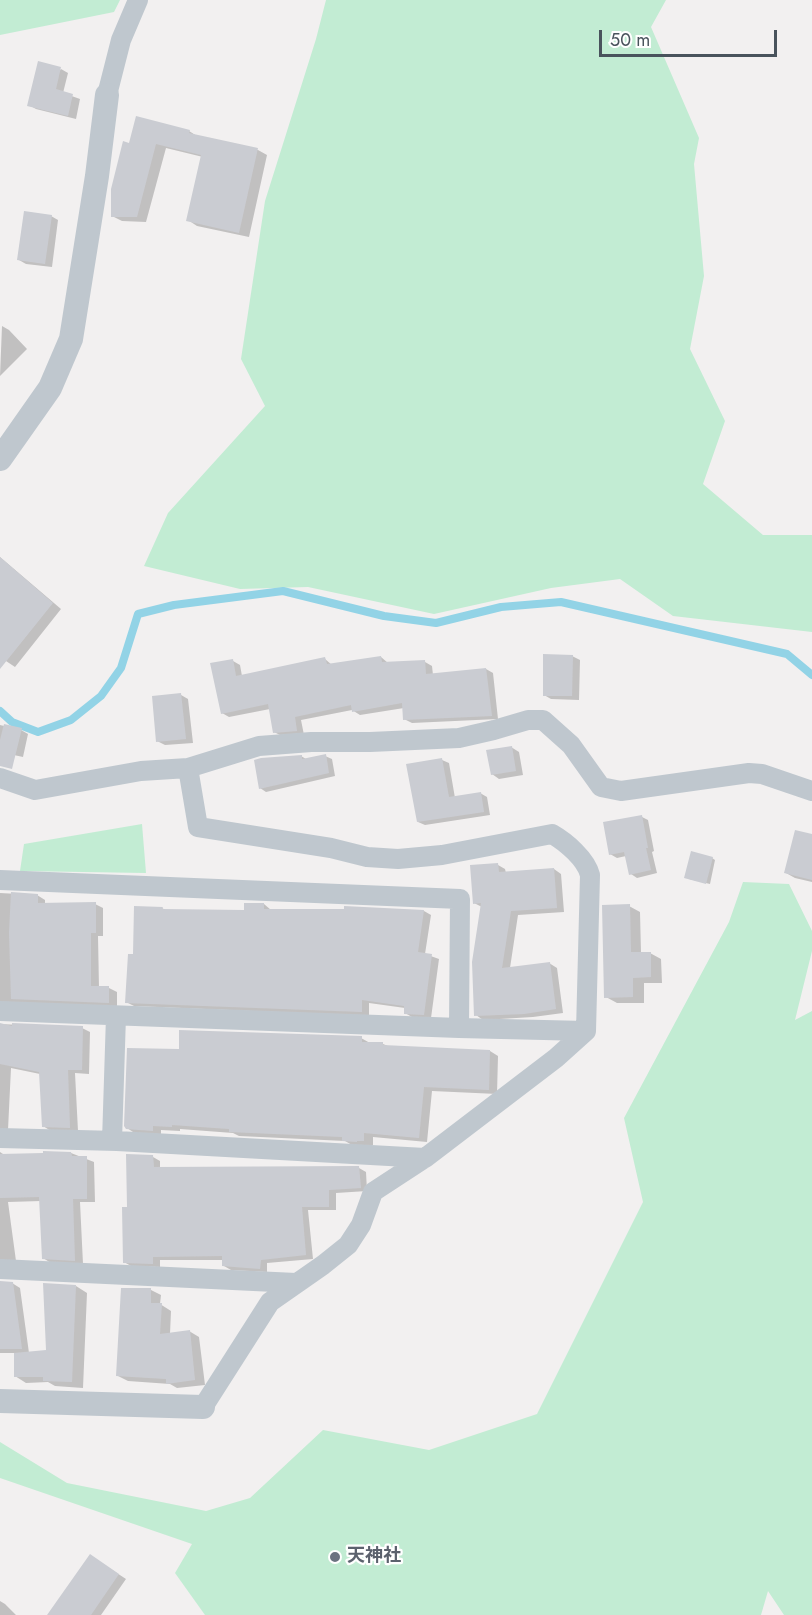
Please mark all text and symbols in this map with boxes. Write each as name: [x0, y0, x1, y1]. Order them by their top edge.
scale bar: [602, 18, 780, 56]
text: 50 m: [610, 27, 650, 53]
place label: 天神社: [347, 1546, 401, 1568]
marker: 天神社: [328, 1550, 342, 1564]

